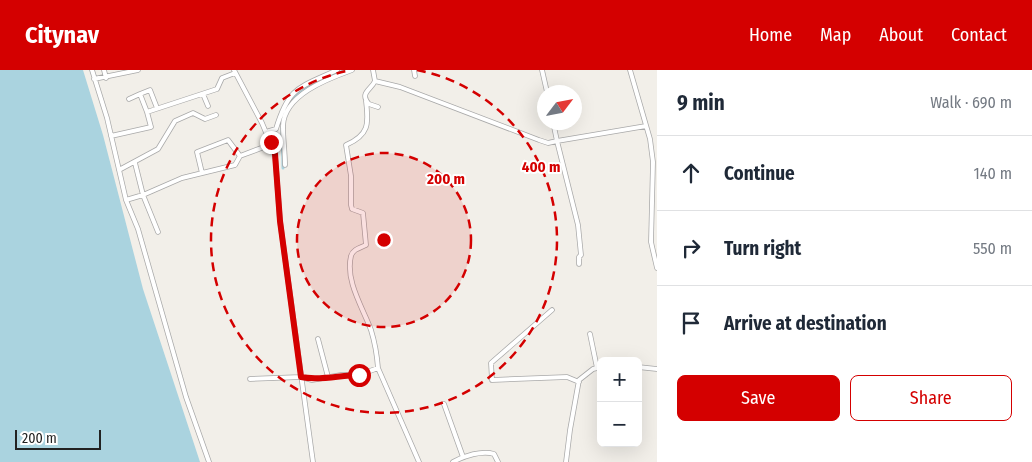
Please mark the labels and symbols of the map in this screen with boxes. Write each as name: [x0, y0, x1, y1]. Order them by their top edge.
north arrow: [537, 85, 582, 130]
route end: [260, 131, 283, 154]
text: 400 m: [522, 158, 560, 176]
text: 200 m: [426, 170, 465, 188]
centre of rings: [375, 231, 393, 249]
route start: [348, 364, 371, 387]
scale bar: [15, 427, 101, 450]

